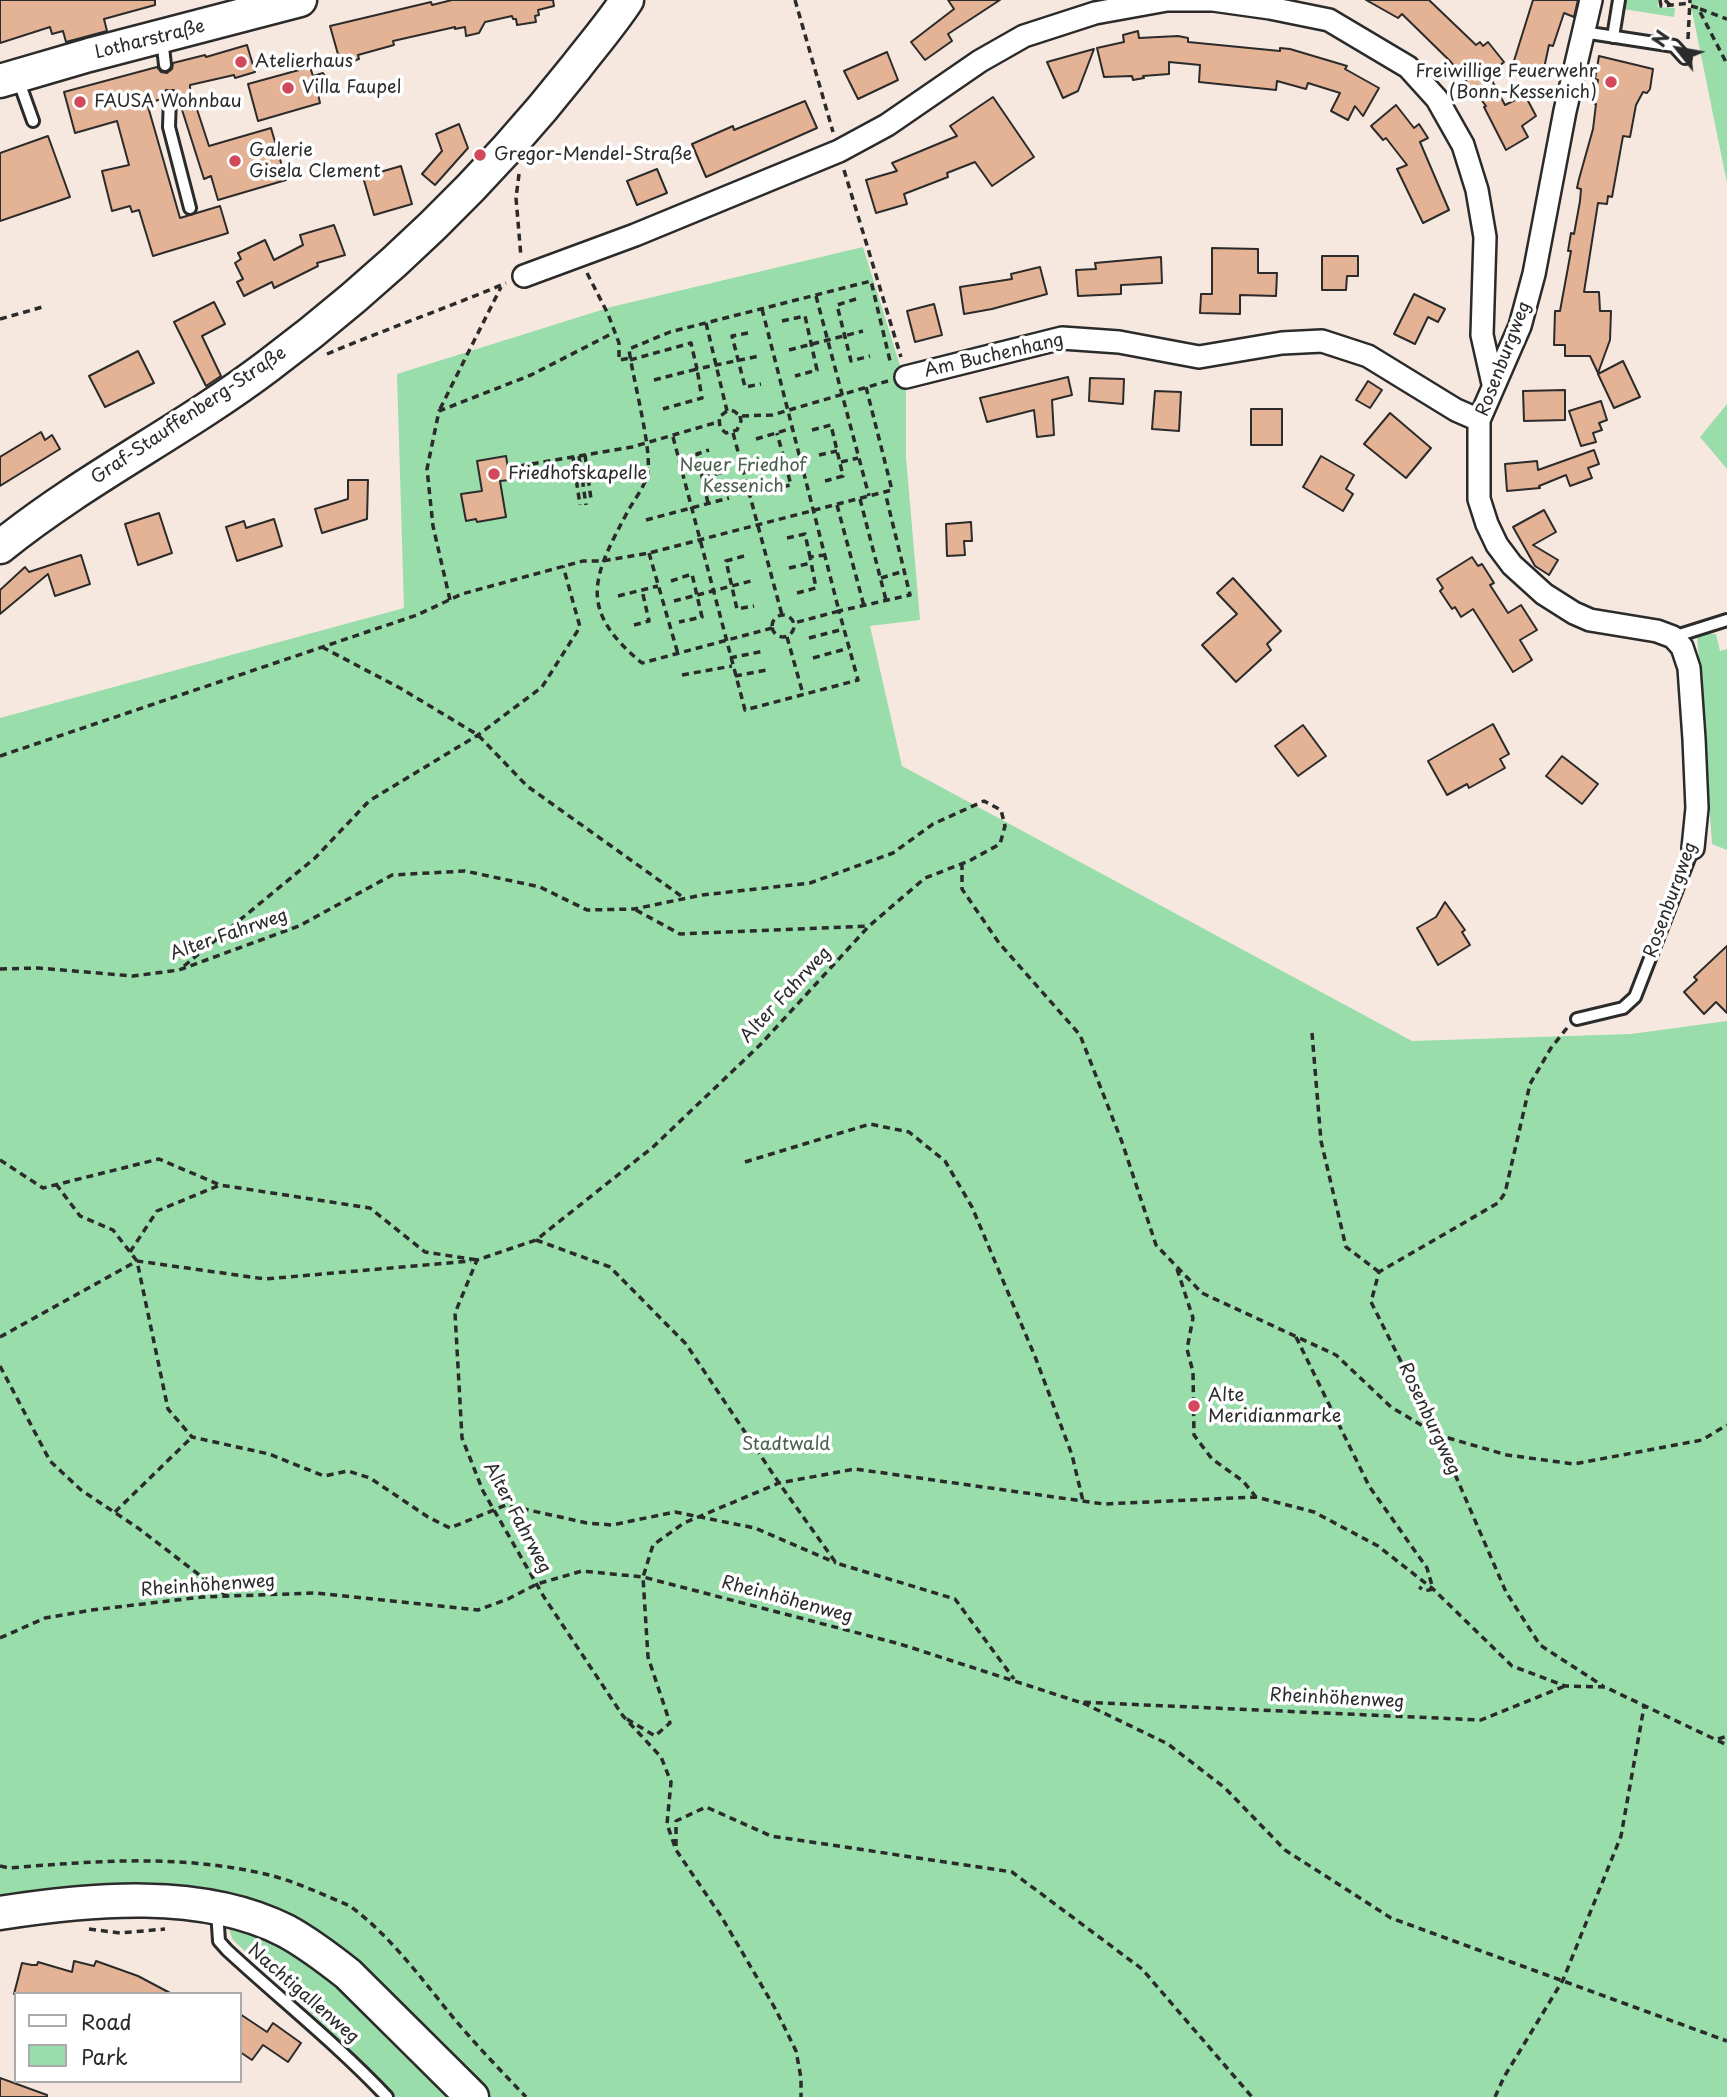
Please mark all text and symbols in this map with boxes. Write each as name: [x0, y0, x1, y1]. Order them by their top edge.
north arrow: [1643, 14, 1713, 84]
street label: Lotharstraße: [93, 16, 207, 64]
text: N: [1644, 25, 1676, 52]
place label: Atelierhaus: [255, 51, 353, 73]
marker: Atelierhaus: [233, 54, 249, 70]
place label: Freiwillige Feuerwehr (Bonn-Kessenich): [1415, 61, 1597, 104]
marker: Freiwillige Feuerwehr (Bonn-Kessenich): [1603, 74, 1619, 90]
place label: Villa Faupel: [302, 77, 401, 99]
marker: Villa Faupel: [280, 80, 296, 96]
place label: FAUSA Wohnbau: [94, 91, 241, 113]
marker: FAUSA Wohnbau: [72, 94, 88, 110]
place label: Galerie Gisela Clement: [249, 140, 381, 182]
place label: Gregor-Mendel-Straße: [494, 144, 692, 166]
marker: Gregor-Mendel-Straße: [472, 147, 488, 163]
marker: Galerie Gisela Clement: [227, 153, 243, 169]
street label: Rosenburgweg: [1472, 298, 1536, 420]
street label: Am Buchenhang: [922, 329, 1066, 383]
street label: Graf-Stauffenberg-Straße: [87, 343, 291, 489]
park label: Neuer Friedhof Kessenich: [680, 455, 806, 498]
place label: Friedhofskapelle: [508, 463, 647, 485]
marker: Friedhofskapelle: [486, 466, 502, 482]
street label: Rosenburgweg: [1640, 839, 1702, 961]
street label: Alter Fahrweg: [167, 905, 291, 965]
street label: Alter Fahrweg: [736, 943, 836, 1047]
street label: Rosenburgweg: [1393, 1359, 1465, 1479]
place label: Alte Meridianmarke: [1208, 1385, 1341, 1428]
marker: Alte Meridianmarke: [1186, 1398, 1202, 1414]
park label: Stadtwald: [742, 1434, 830, 1456]
street label: Alter Fahrweg: [479, 1459, 555, 1577]
street label: Rheinhöhenweg: [140, 1571, 276, 1601]
street label: Rheinhöhenweg: [719, 1572, 855, 1628]
street label: Rheinhöhenweg: [1269, 1685, 1405, 1713]
street label: Nachtigallenweg: [243, 1940, 363, 2048]
legend: [14, 1992, 242, 2083]
text: Road: [81, 2005, 132, 2037]
text: Park: [81, 2040, 128, 2072]

